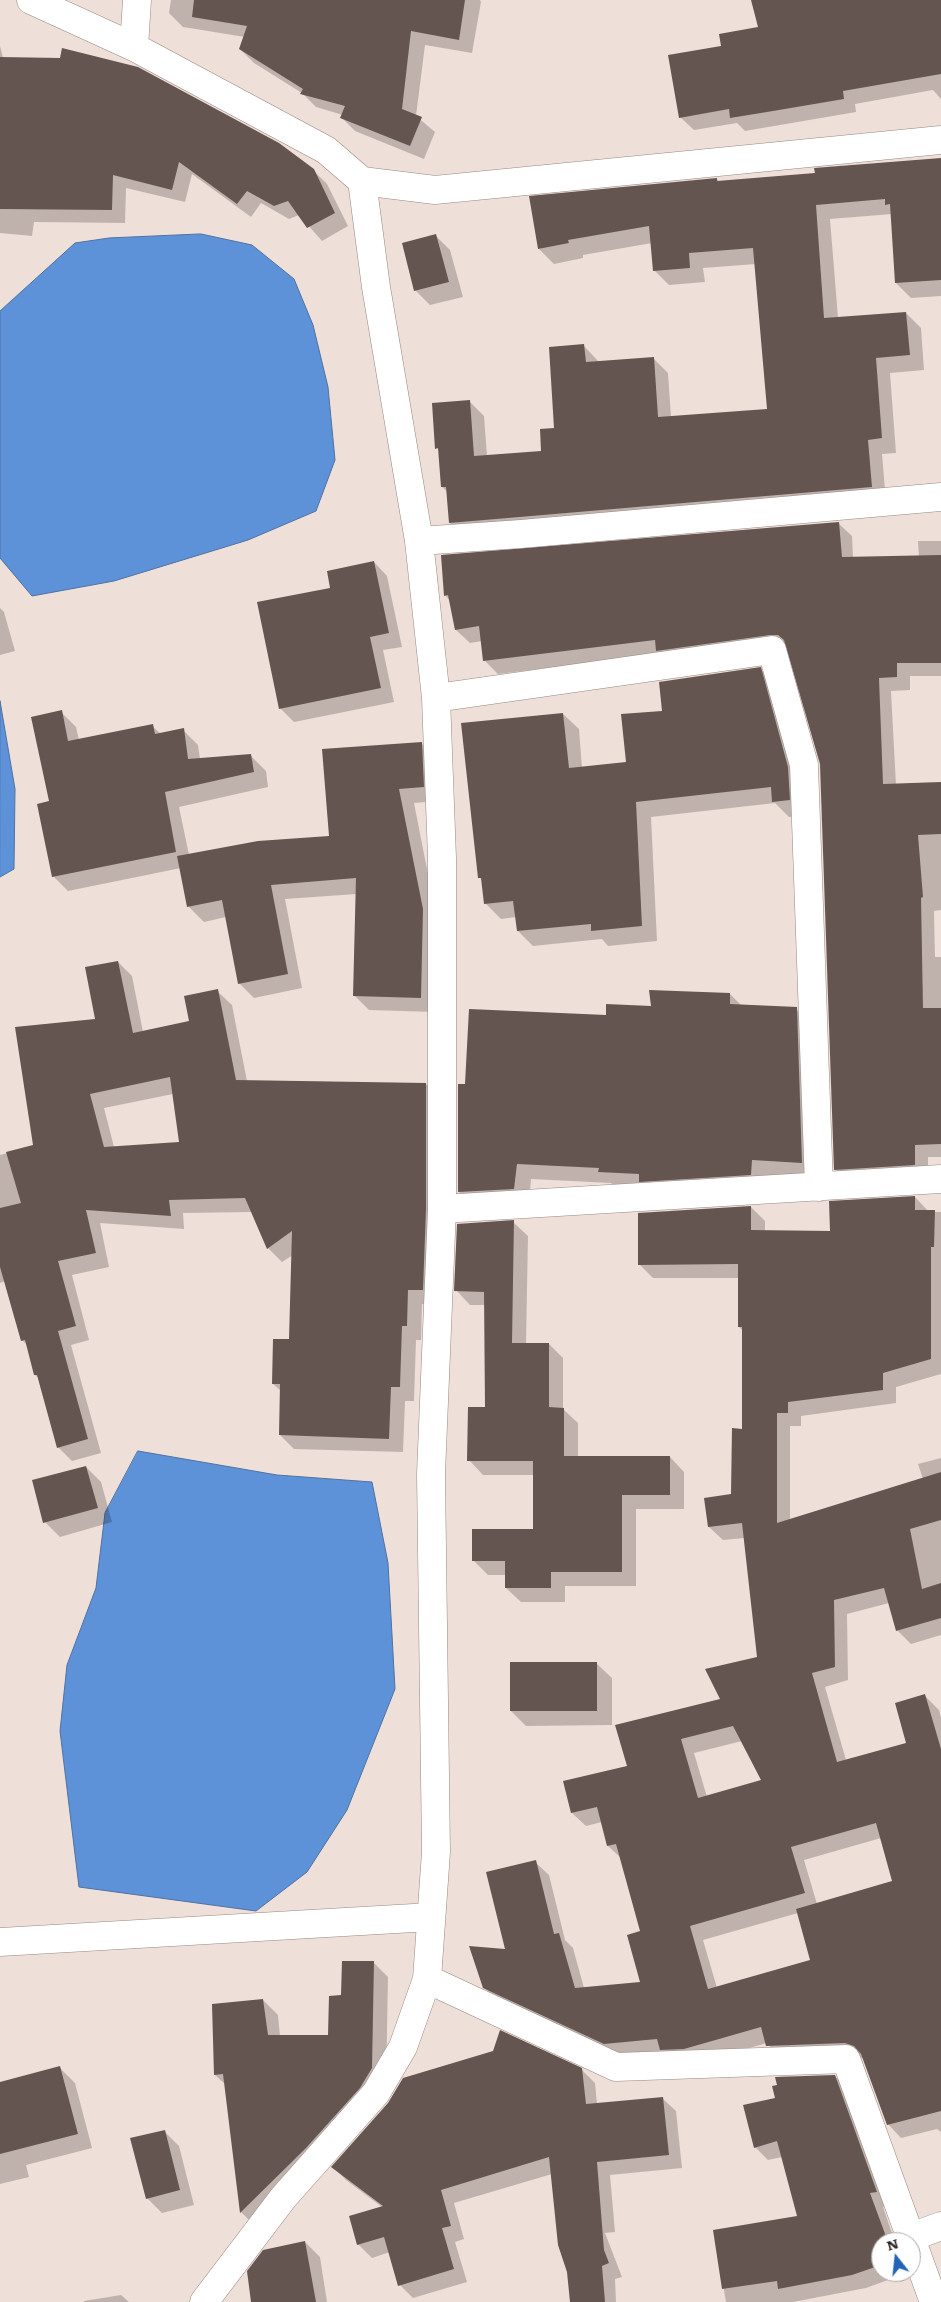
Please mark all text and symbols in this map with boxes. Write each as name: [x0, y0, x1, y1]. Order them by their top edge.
north arrow: [871, 2232, 921, 2282]
text: N: [884, 2232, 901, 2255]

